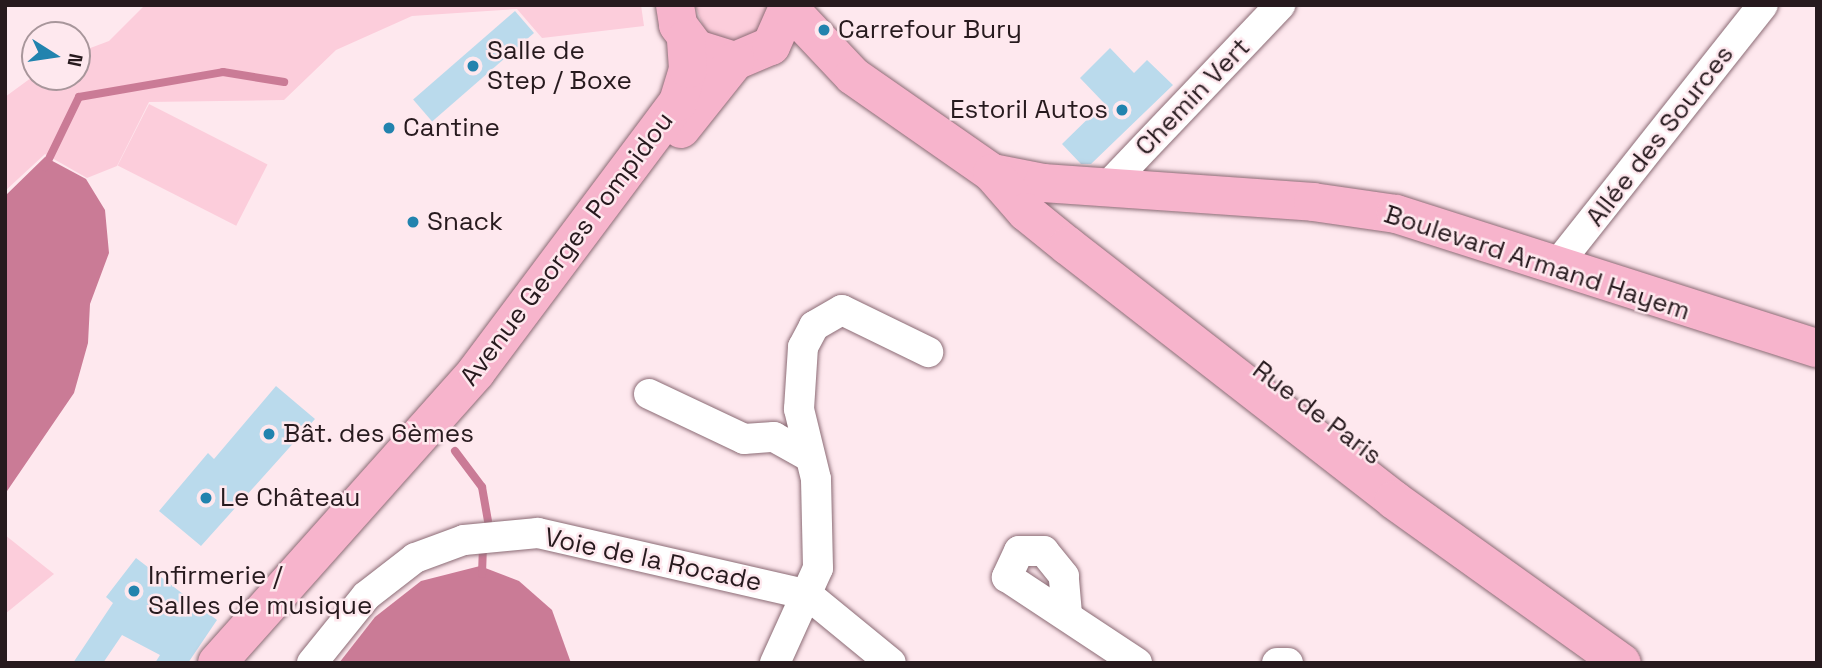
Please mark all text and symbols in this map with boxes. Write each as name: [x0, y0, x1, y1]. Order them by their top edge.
place label: Carrefour Bury: [838, 14, 1022, 46]
north arrow: [21, 21, 91, 91]
marker: Carrefour Bury: [816, 22, 832, 38]
street label: Chemin Vert: [1129, 32, 1257, 162]
place label: Salle de Step / Boxe: [487, 35, 632, 96]
street label: Allée des Sources: [1580, 39, 1740, 233]
text: N: [62, 51, 89, 69]
marker: Salle de Step / Boxe: [465, 58, 481, 74]
place label: Estoril Autos: [950, 94, 1108, 126]
marker: Estoril Autos: [1114, 102, 1130, 118]
street label: Avenue Georges Pompidou: [454, 106, 680, 392]
place label: Cantine: [403, 112, 500, 144]
marker: Cantine: [381, 120, 397, 136]
street label: Boulevard Armand Hayem: [1380, 199, 1694, 327]
place label: Snack: [427, 206, 503, 238]
marker: Snack: [405, 214, 421, 230]
street label: Rue de Paris: [1246, 354, 1388, 472]
place label: Bât. des 6èmes: [283, 418, 475, 450]
marker: Bât. des 6èmes: [261, 426, 277, 442]
place label: Le Château: [220, 482, 360, 514]
marker: Le Château: [198, 490, 214, 506]
street label: Voie de la Rocade: [542, 522, 764, 598]
place label: Infirmerie / Salles de musique: [148, 560, 372, 622]
marker: Infirmerie / Salles de musique: [126, 583, 142, 599]

